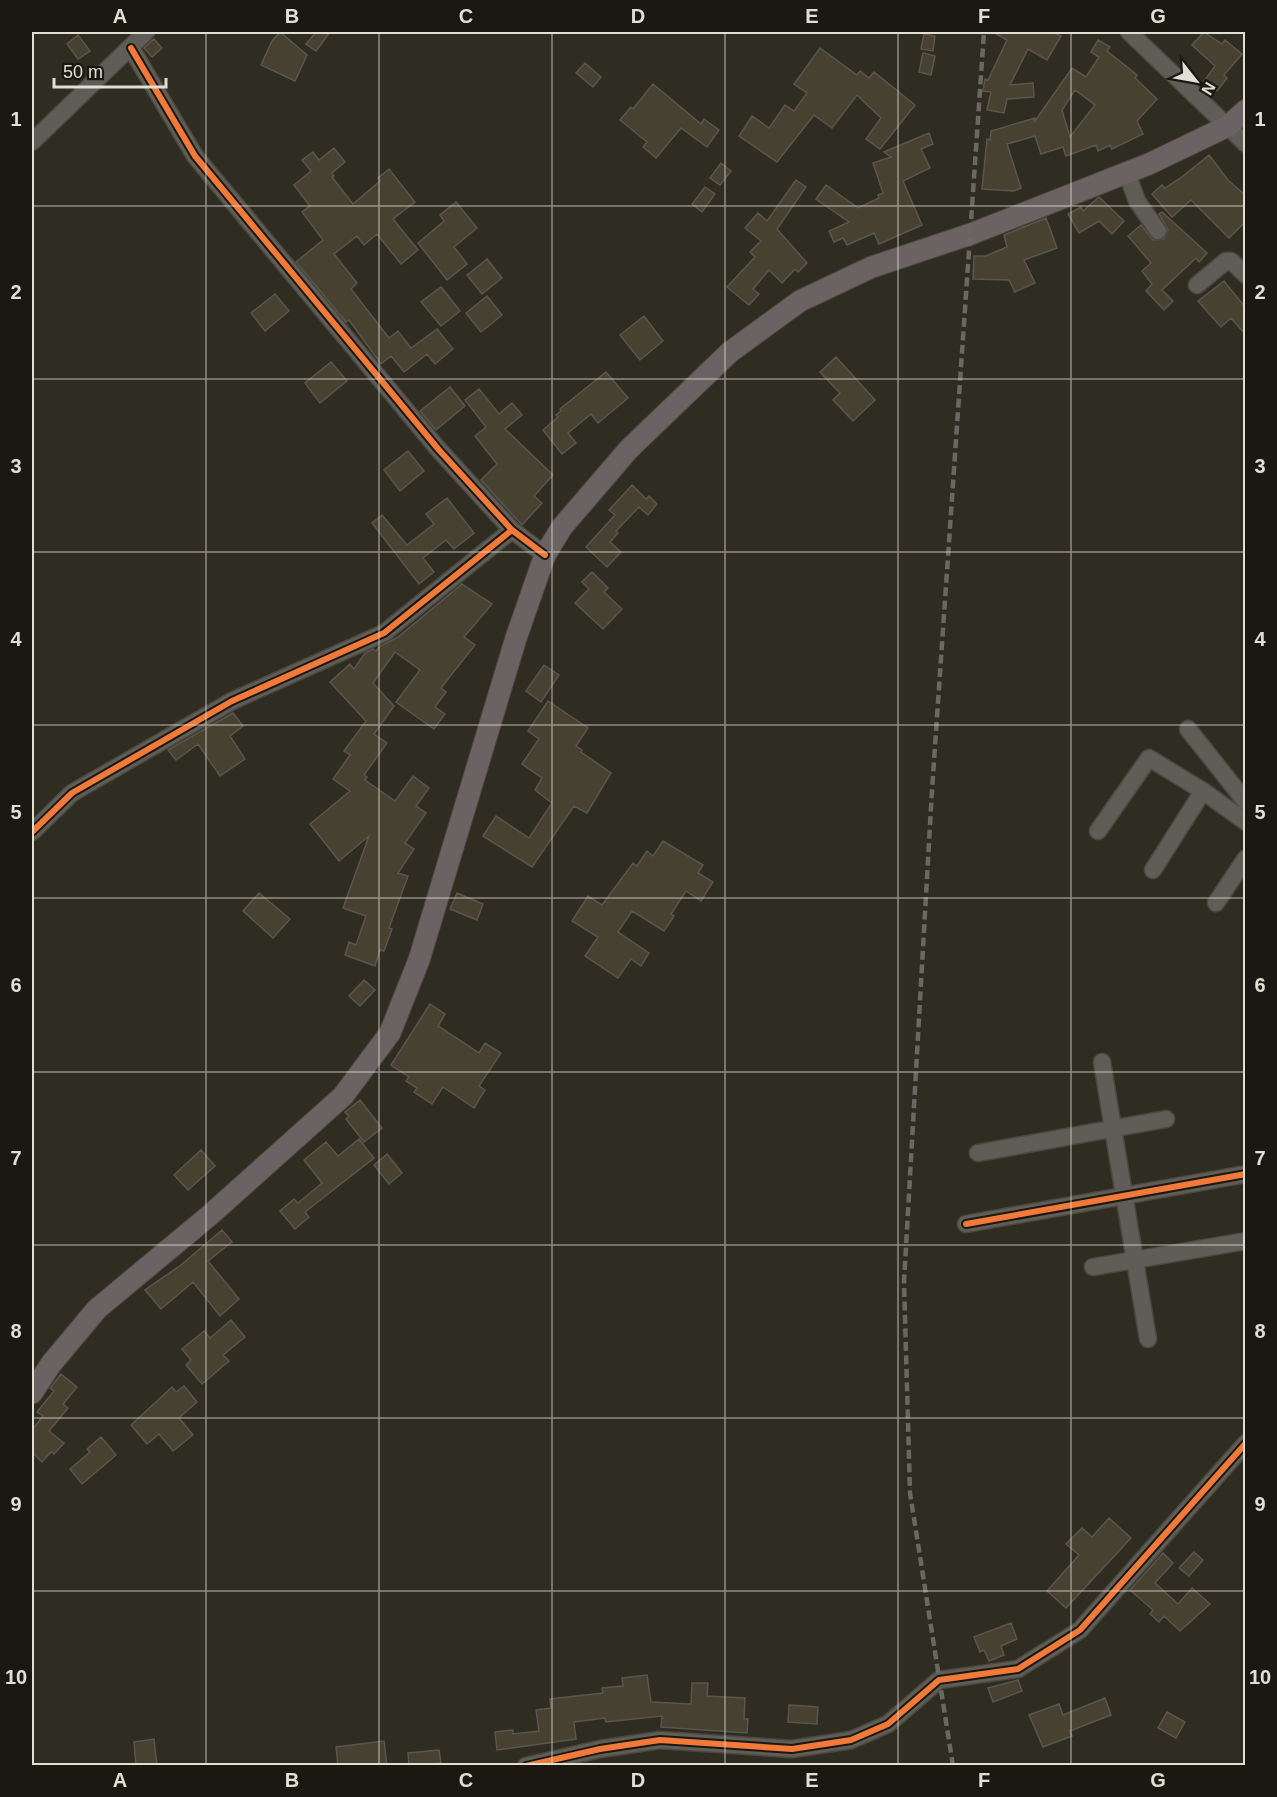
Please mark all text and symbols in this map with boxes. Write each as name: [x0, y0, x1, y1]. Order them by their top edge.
text: A: [113, 5, 127, 27]
text: B: [285, 5, 299, 27]
text: C: [459, 5, 473, 27]
text: D: [631, 5, 645, 27]
text: E: [805, 5, 819, 27]
text: F: [978, 5, 990, 27]
text: G: [1150, 5, 1166, 27]
scale bar: [54, 51, 166, 89]
north arrow: [1166, 51, 1226, 111]
text: 50 m: [63, 62, 103, 82]
text: N: [1198, 79, 1219, 98]
text: 1: [10, 108, 22, 130]
text: 1: [1254, 108, 1266, 130]
text: 2: [10, 281, 22, 303]
text: 2: [1254, 281, 1266, 303]
text: 3: [10, 455, 22, 477]
text: 3: [1254, 455, 1266, 477]
text: 4: [10, 628, 22, 650]
text: 4: [1254, 628, 1266, 650]
text: 5: [10, 801, 22, 823]
text: 5: [1254, 801, 1266, 823]
text: 6: [10, 974, 22, 996]
text: 6: [1254, 974, 1266, 996]
text: 7: [10, 1147, 22, 1169]
text: 7: [1254, 1147, 1266, 1169]
text: 8: [10, 1320, 22, 1342]
text: 8: [1254, 1320, 1266, 1342]
text: 9: [10, 1493, 22, 1515]
text: 9: [1254, 1493, 1266, 1515]
text: 10: [5, 1666, 27, 1688]
text: 10: [1249, 1666, 1271, 1688]
text: A: [113, 1769, 127, 1791]
text: B: [285, 1769, 299, 1791]
text: C: [459, 1769, 473, 1791]
text: D: [631, 1769, 645, 1791]
text: E: [805, 1769, 819, 1791]
text: F: [978, 1769, 990, 1791]
text: G: [1150, 1769, 1166, 1791]

